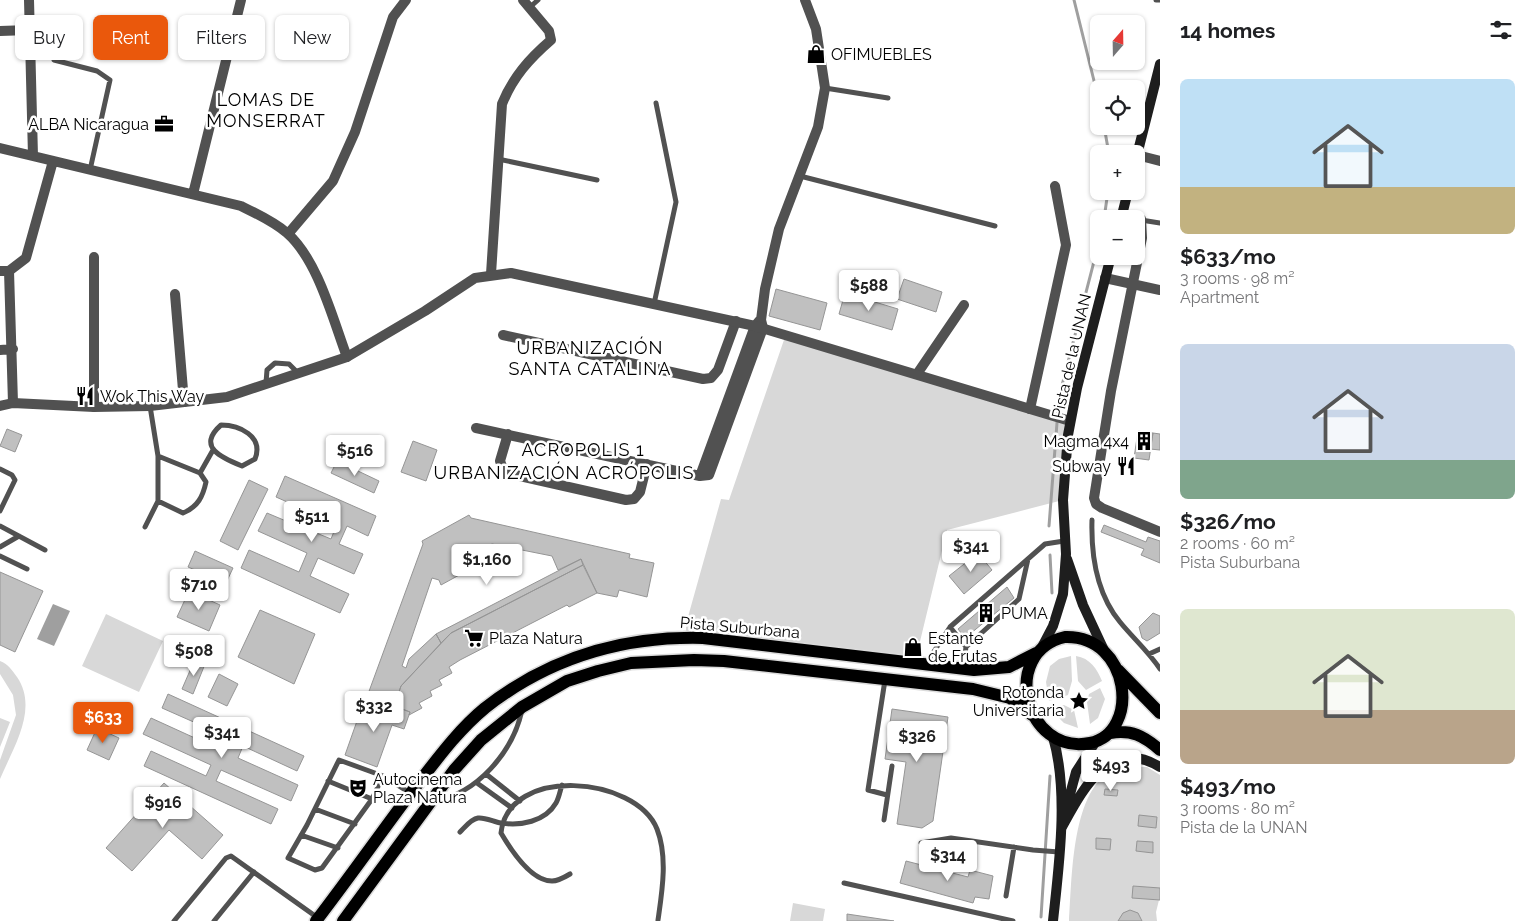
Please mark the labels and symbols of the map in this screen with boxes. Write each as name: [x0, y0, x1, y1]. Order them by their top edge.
north arrow: [1090, 15, 1145, 70]
shop icon: OFIMUEBLES: [805, 43, 827, 65]
place label: OFIMUEBLES: [831, 45, 932, 64]
district label: LOMAS DE MONSERRAT: [206, 89, 326, 131]
office icon: ALBA Nicaragua: [153, 113, 175, 135]
place label: ALBA Nicaragua: [28, 115, 149, 134]
pin: $588: [839, 270, 899, 312]
street label: Pista de la UNAN: [1048, 292, 1095, 420]
district label: URBANIZACIÓN SANTA CATALINA: [509, 336, 671, 379]
restaurant icon: Wok This Way: [74, 385, 96, 407]
place label: Wok This Way: [100, 387, 204, 406]
building icon: Magma 4x4: [1133, 430, 1155, 452]
place label: Magma 4x4: [1043, 432, 1129, 451]
pin: $516: [325, 434, 385, 477]
district label: ACROPOLIS 1: [521, 439, 645, 460]
restaurant icon: Subway: [1115, 455, 1137, 477]
place label: Subway: [1052, 457, 1111, 476]
district label: URBANIZACIÓN ACRÓPOLIS: [434, 461, 694, 483]
pin: $511: [282, 500, 342, 543]
pin: $341: [941, 530, 1001, 573]
pin: $1,160: [446, 544, 528, 586]
pin: $710: [169, 568, 229, 611]
building icon: PUMA: [975, 602, 997, 624]
place label: PUMA: [1001, 604, 1048, 623]
street label: Pista Suburbana: [679, 613, 801, 642]
supermarket icon: Plaza Natura: [463, 627, 485, 649]
place label: Plaza Natura: [489, 629, 583, 648]
place label: Estante de Frutas: [928, 629, 997, 666]
pin: $508: [164, 634, 224, 677]
shop icon: Estante de Frutas: [902, 636, 924, 658]
place label: Rotonda Universitaria: [973, 683, 1064, 720]
pin: $332: [344, 690, 404, 733]
place icon: Rotonda Universitaria: [1068, 690, 1090, 712]
pin: $633: [73, 702, 133, 744]
pin: $341: [192, 716, 252, 759]
pin: $326: [887, 720, 947, 763]
pin: $493: [1081, 750, 1141, 792]
place label: Autocinema Plaza Natura: [373, 770, 467, 807]
theatre icon: Autocinema Plaza Natura: [347, 777, 369, 799]
pin: $916: [133, 786, 193, 829]
pin: $314: [918, 840, 978, 882]

